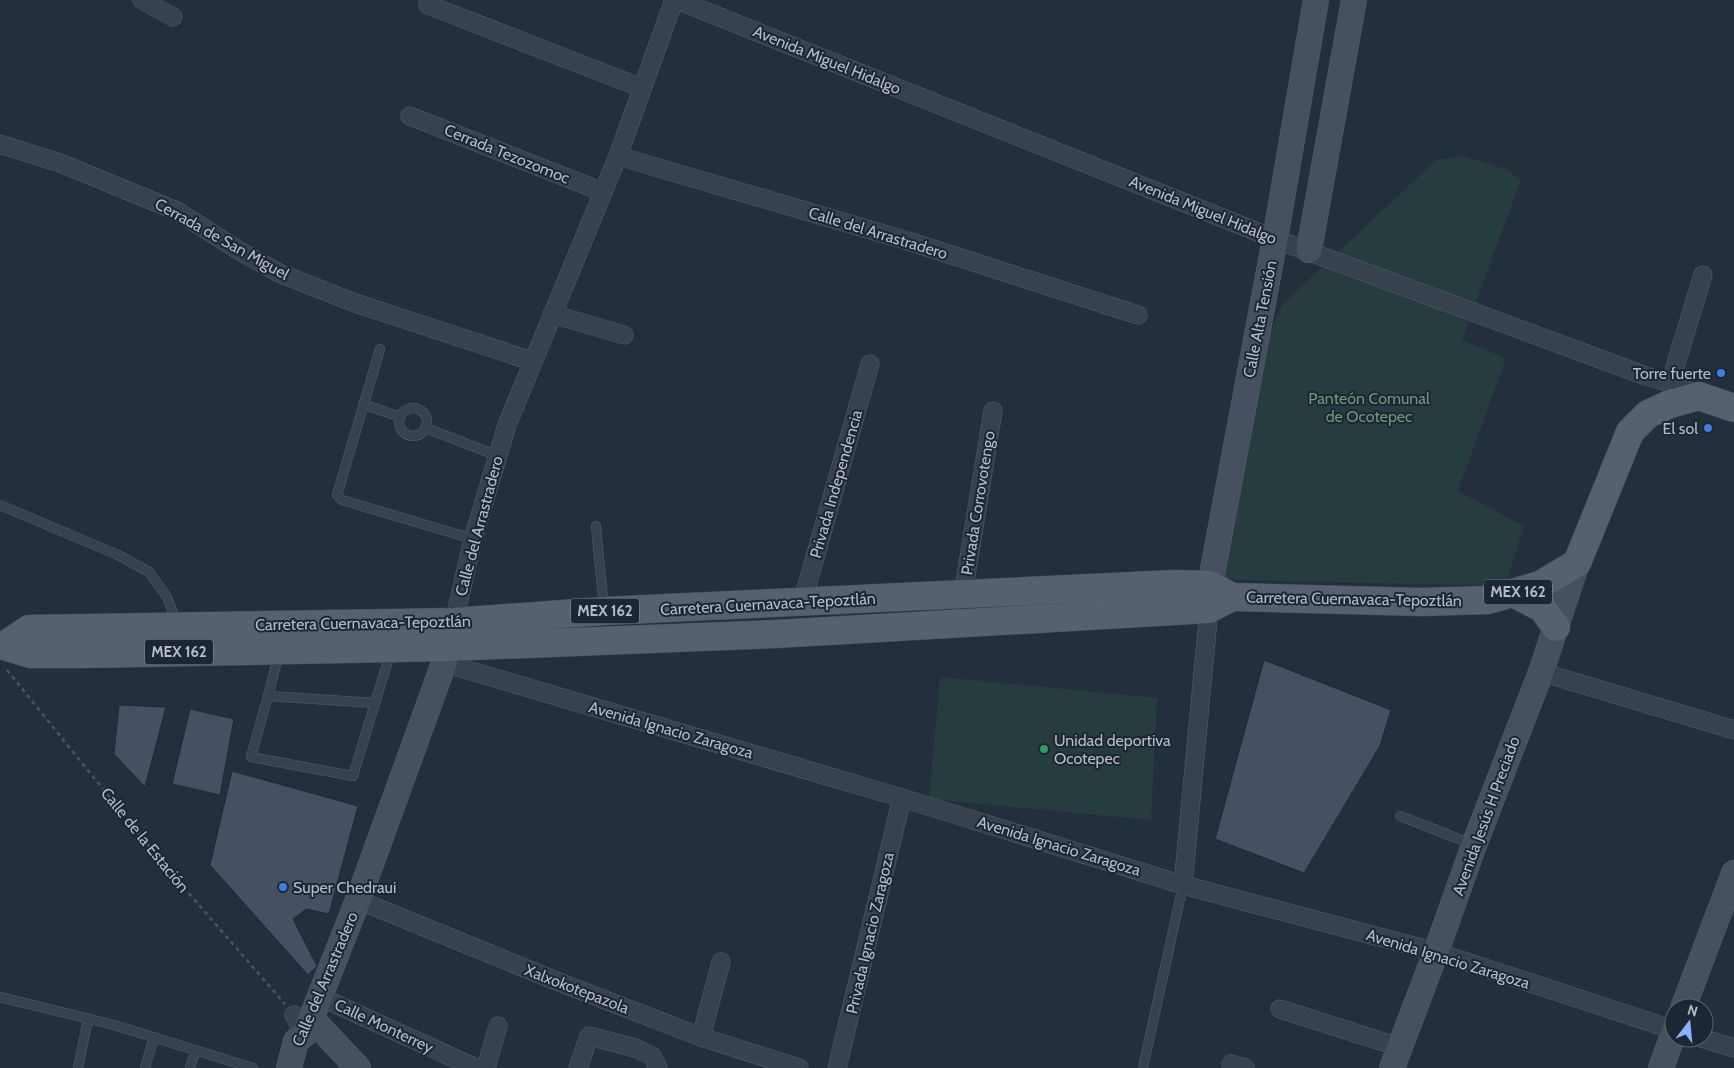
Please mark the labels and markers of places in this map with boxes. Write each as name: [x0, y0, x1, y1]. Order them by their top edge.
place label: Torre fuerte: [1633, 364, 1711, 383]
marker: Torre fuerte: [1715, 367, 1727, 379]
place label: El sol: [1663, 419, 1698, 438]
marker: El sol: [1702, 422, 1714, 434]
place label: Unidad deportiva Ocotepec: [1054, 731, 1171, 768]
marker: Unidad deportiva Ocotepec: [1038, 743, 1050, 755]
place label: Super Chedraui: [293, 878, 396, 897]
marker: Super Chedraui: [277, 881, 289, 893]

